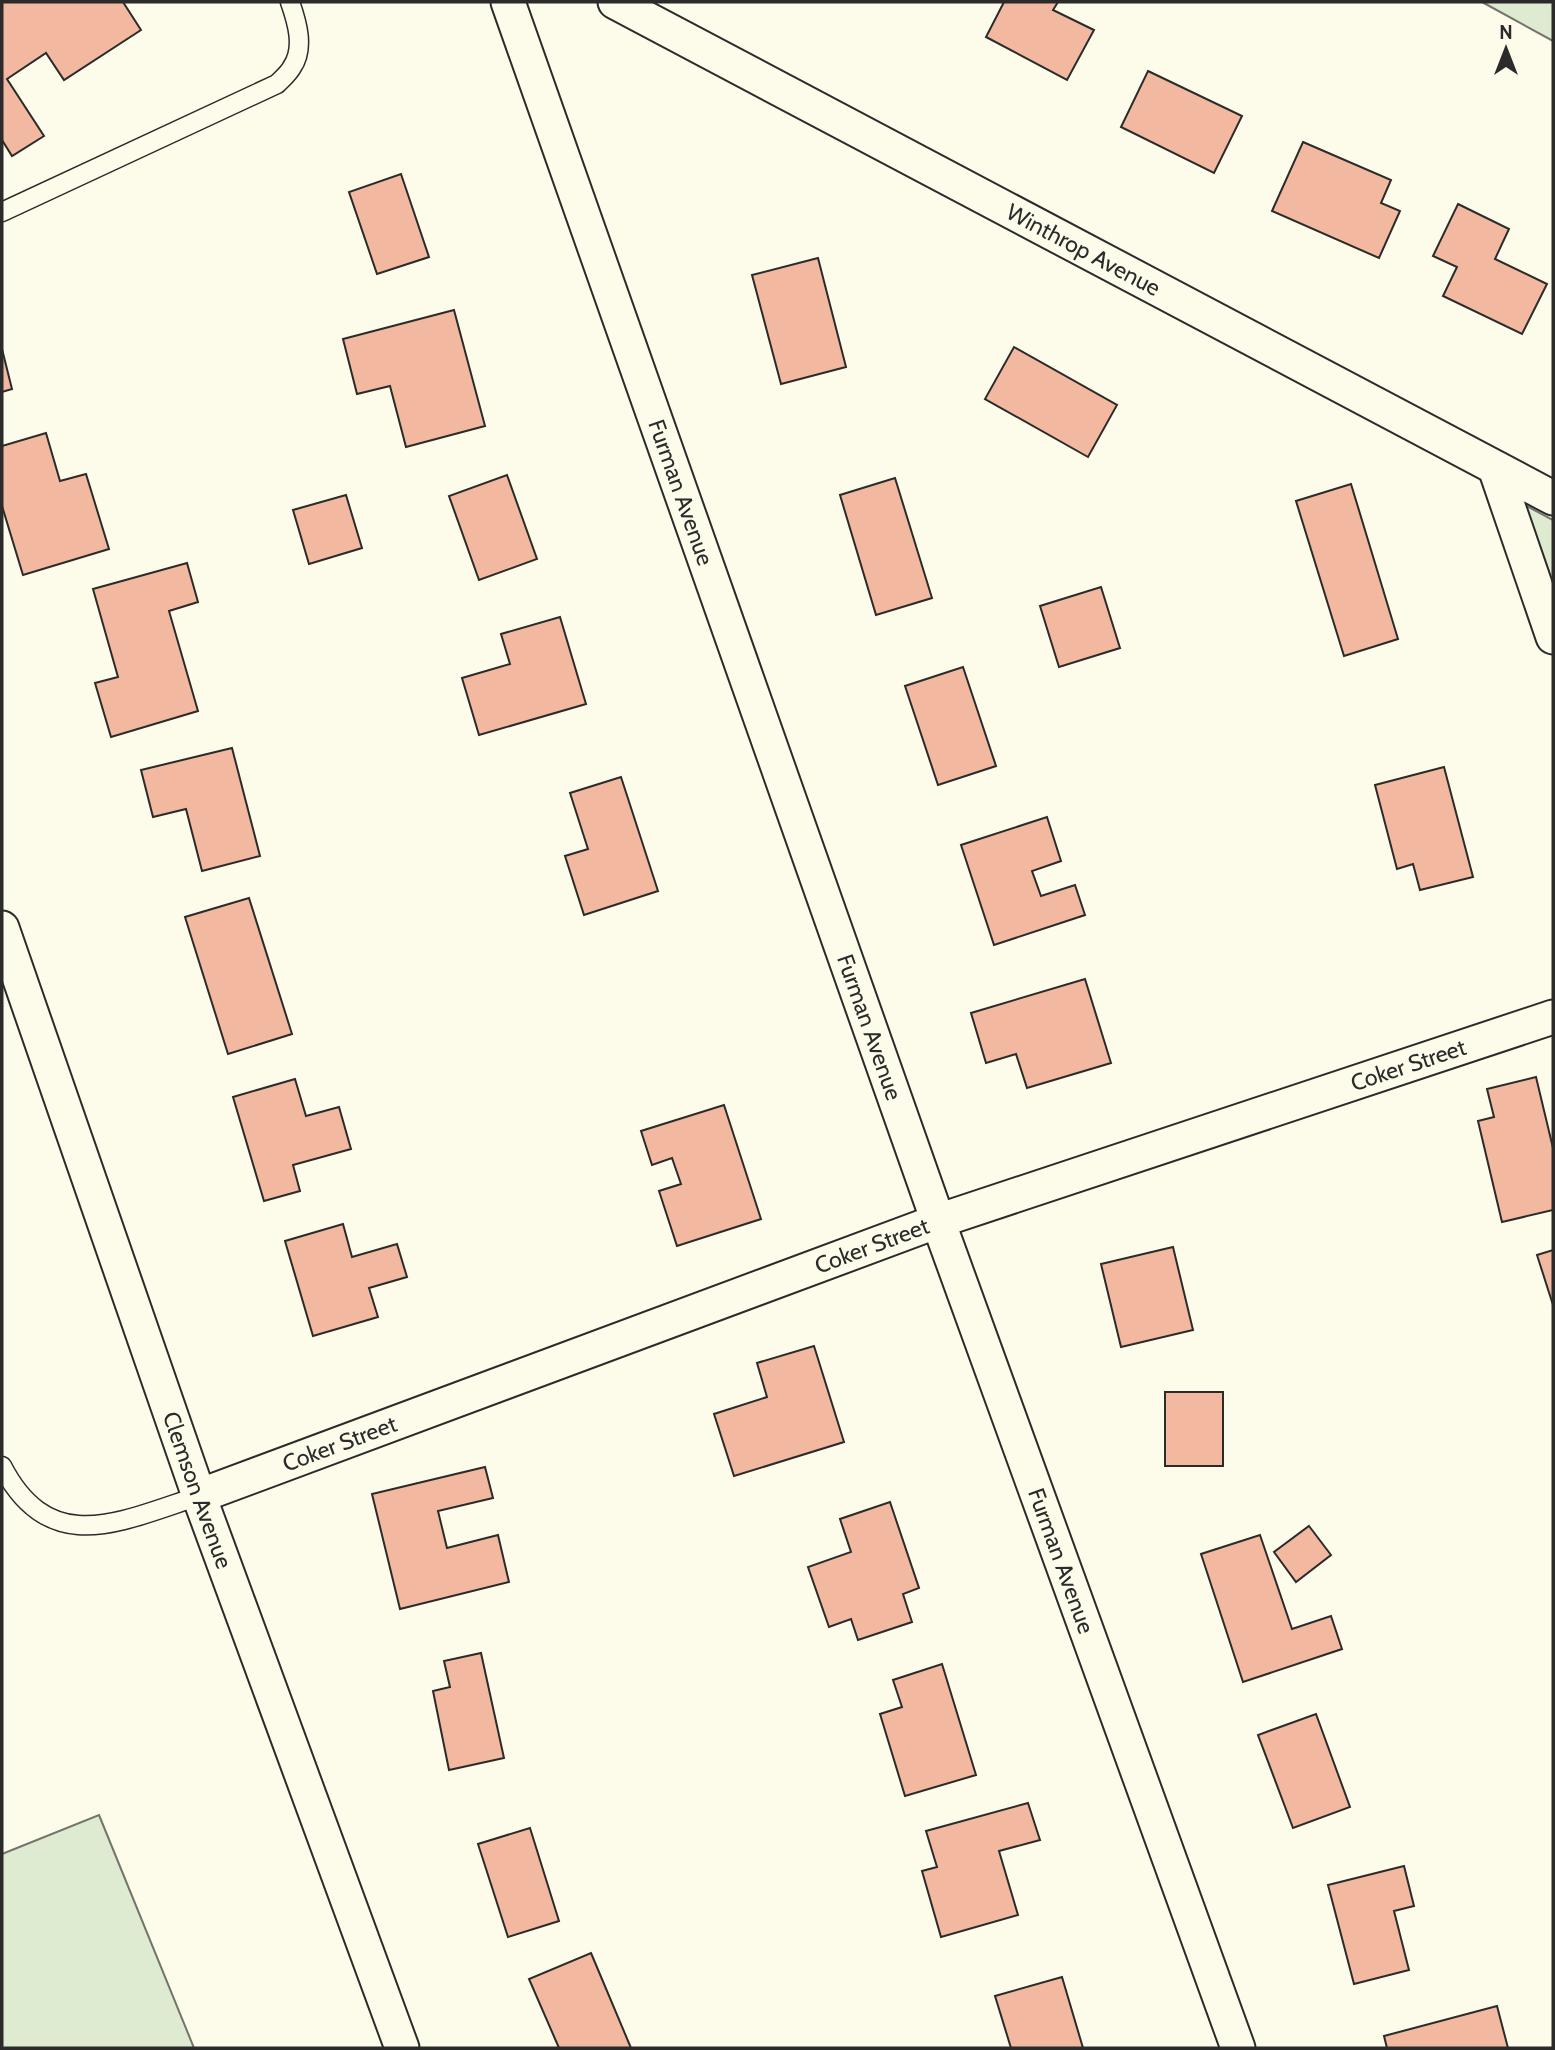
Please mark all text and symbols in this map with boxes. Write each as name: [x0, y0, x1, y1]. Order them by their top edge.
north arrow: [1471, 14, 1541, 84]
text: N: [1499, 21, 1513, 44]
street label: Winthrop Avenue: [1002, 198, 1165, 302]
street label: Furman Avenue: [642, 416, 720, 569]
street label: Furman Avenue: [831, 950, 908, 1104]
street label: Coker Street: [1347, 1033, 1470, 1097]
street label: Coker Street: [811, 1212, 933, 1280]
street label: Clemson Avenue: [157, 1408, 238, 1572]
street label: Coker Street: [279, 1410, 401, 1478]
street label: Furman Avenue: [1022, 1484, 1101, 1637]

